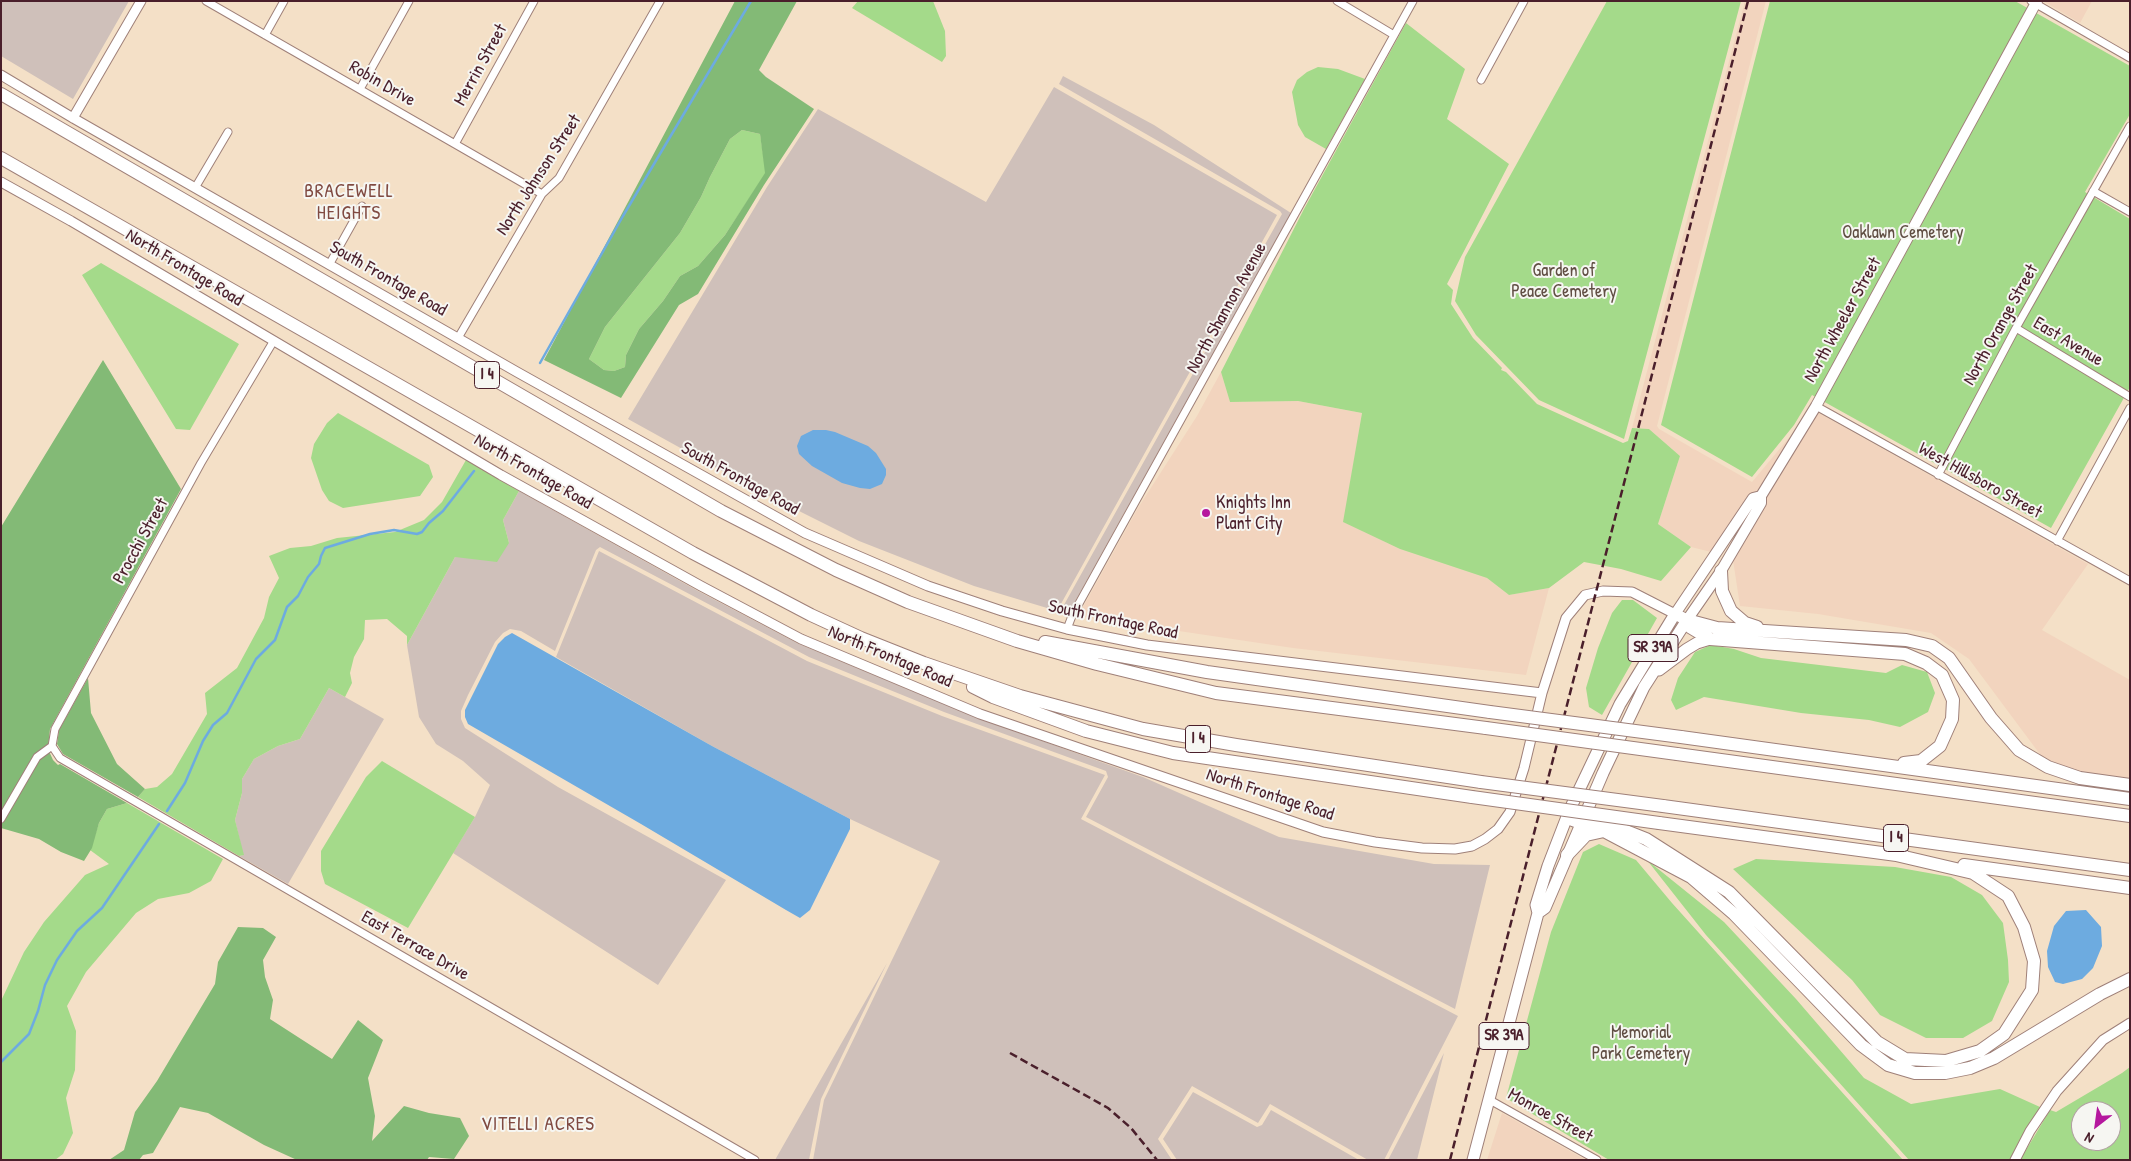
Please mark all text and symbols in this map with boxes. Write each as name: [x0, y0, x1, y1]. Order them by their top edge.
street label: Merrin Street: [450, 20, 512, 110]
street label: Robin Drive: [345, 56, 419, 112]
street label: North Johnson Street: [492, 111, 586, 239]
district label: BRACEWELL HEIGHTS: [303, 181, 395, 225]
park label: Oaklawn Cemetery: [1842, 222, 1964, 244]
street label: North Frontage Road: [122, 225, 246, 311]
street label: South Frontage Road: [326, 237, 450, 321]
street label: North Shannon Avenue: [1182, 239, 1272, 377]
street label: North Wheeler Street: [1800, 254, 1886, 386]
park label: Garden of Peace Cemetery: [1511, 260, 1617, 302]
street label: North Orange Street: [1959, 261, 2043, 389]
street label: East Avenue: [2029, 313, 2107, 371]
road number: I 4: [474, 362, 500, 388]
street label: North Frontage Road: [470, 429, 596, 515]
street label: South Frontage Road: [677, 438, 803, 520]
street label: West Hillsboro Street: [1915, 438, 2045, 524]
place label: Knights Inn Plant City: [1216, 492, 1291, 534]
street label: Procchi Street: [109, 494, 173, 588]
marker: Knights Inn Plant City: [1200, 507, 1212, 519]
street label: South Frontage Road: [1046, 596, 1180, 644]
street label: North Frontage Road: [825, 621, 955, 693]
road number: SR 39A: [1628, 634, 1678, 661]
road number: I 4: [1186, 726, 1210, 752]
street label: North Frontage Road: [1204, 764, 1336, 826]
road number: I 4: [1884, 824, 1908, 851]
street label: East Terrace Drive: [357, 906, 473, 986]
road number: SR 39A: [1479, 1022, 1529, 1050]
park label: Memorial Park Cemetery: [1592, 1022, 1690, 1064]
street label: Monroe Street: [1504, 1084, 1596, 1148]
north arrow: [2071, 1101, 2121, 1151]
district label: VITELLI ACRES: [479, 1114, 597, 1136]
text: N: [2081, 1128, 2097, 1149]

